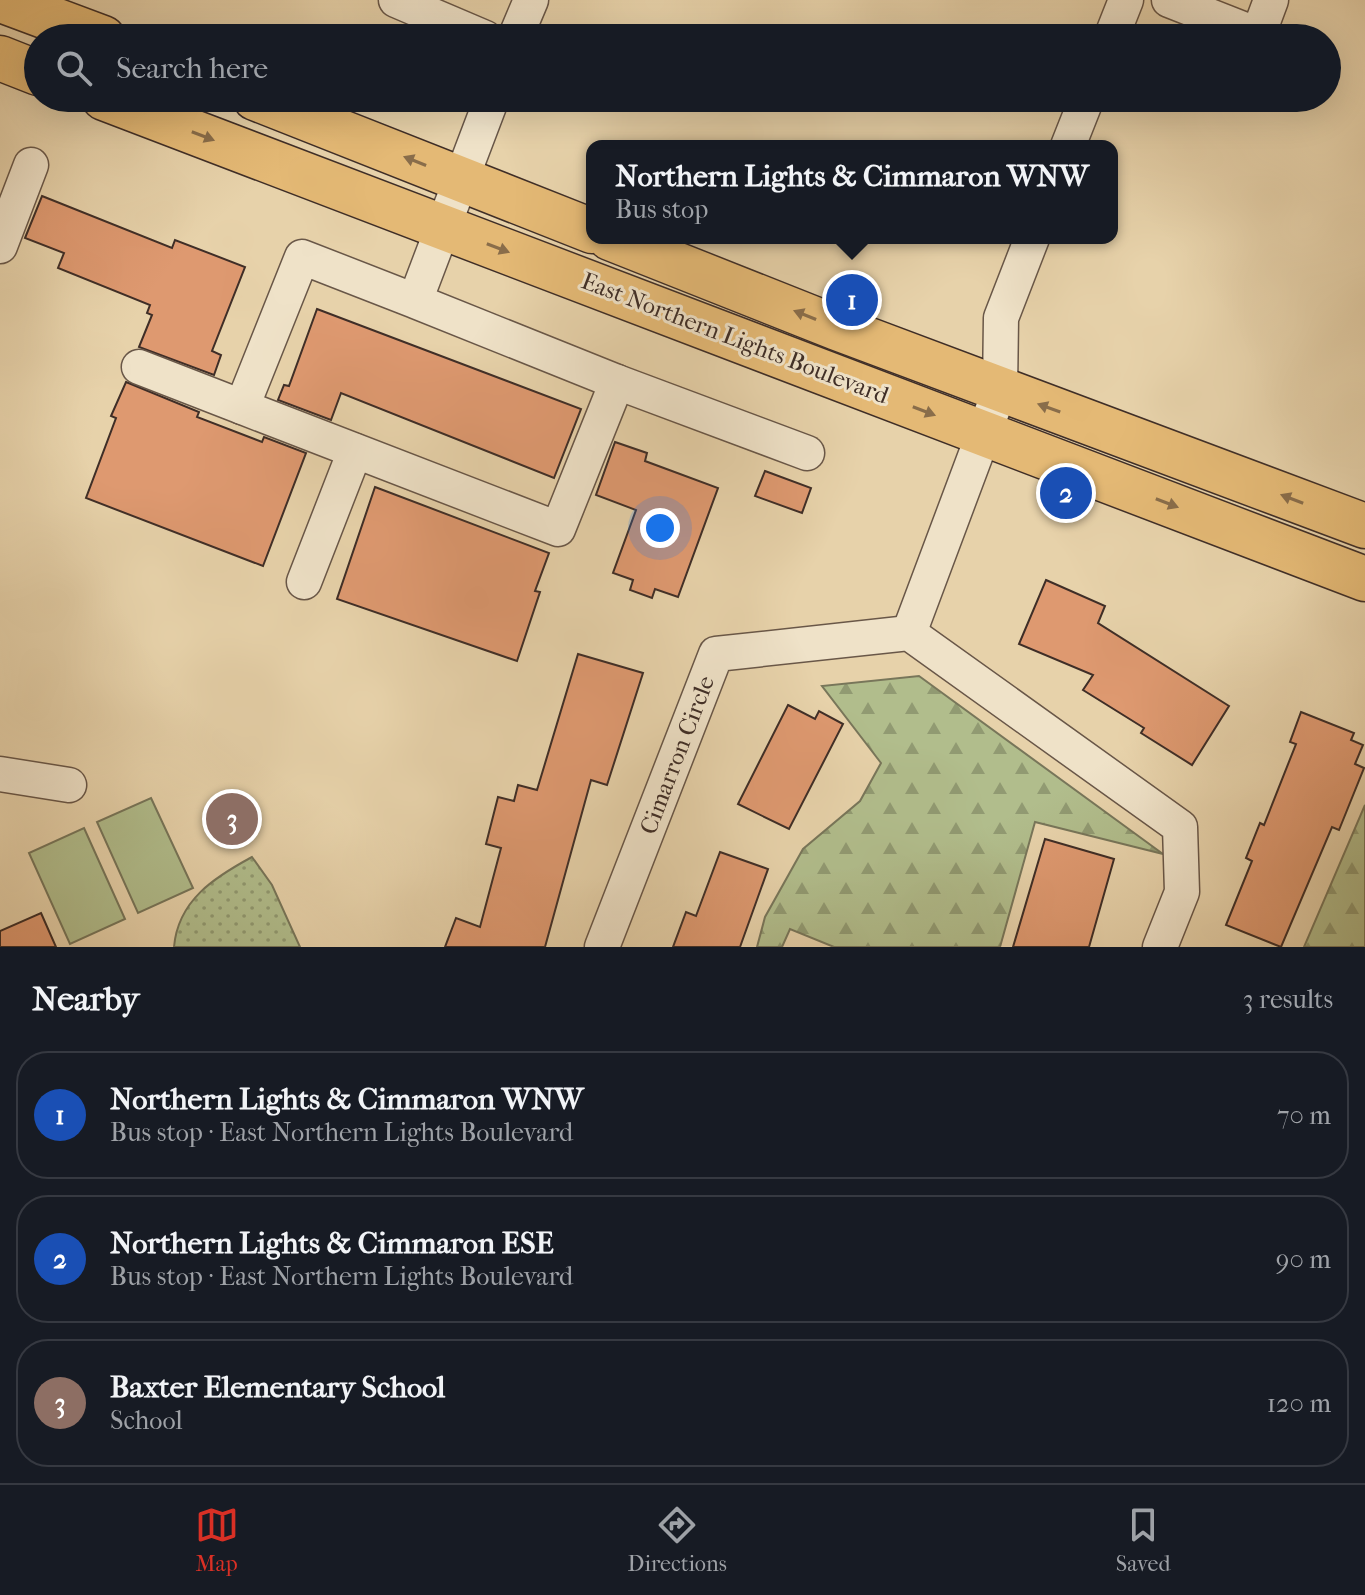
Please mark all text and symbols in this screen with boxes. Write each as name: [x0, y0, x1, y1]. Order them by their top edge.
search box: [24, 24, 1341, 112]
icon: search: [52, 46, 96, 90]
text: Search here: [116, 51, 268, 86]
one-way arrow: [191, 130, 215, 143]
popup: [586, 140, 1118, 244]
one-way arrow: [403, 154, 427, 167]
text: Northern Lights & Cimmaron WNW: [615, 159, 1089, 194]
text: Bus stop: [615, 194, 708, 225]
one-way arrow: [487, 242, 511, 255]
street label: East Northern Lights Boulevard: [577, 266, 893, 410]
pin: 1: [826, 270, 878, 330]
one-way arrow: [793, 308, 817, 321]
one-way arrow: [1036, 401, 1060, 413]
one-way arrow: [913, 405, 937, 418]
pin: 2: [1040, 463, 1092, 523]
one-way arrow: [1280, 492, 1304, 505]
one-way arrow: [1156, 497, 1180, 510]
your location: [640, 508, 680, 548]
street label: Cimarron Circle: [634, 672, 720, 838]
pin: 3: [206, 789, 258, 849]
text: Nearby: [32, 979, 139, 1019]
text: 3 results: [1243, 984, 1333, 1015]
text: Northern Lights & Cimmaron WNW: [110, 1082, 583, 1117]
text: 1: [55, 1100, 65, 1131]
text: 70 m: [1277, 1100, 1331, 1131]
text: Bus stop · East Northern Lights Boulevard: [110, 1117, 573, 1148]
text: Northern Lights & Cimmaron ESE: [110, 1226, 554, 1261]
text: 2: [53, 1244, 67, 1275]
text: 90 m: [1276, 1244, 1331, 1275]
text: Bus stop · East Northern Lights Boulevard: [110, 1261, 573, 1292]
text: Baxter Elementary School: [110, 1370, 445, 1405]
text: 3: [55, 1388, 65, 1419]
text: 120 m: [1267, 1388, 1331, 1419]
text: School: [110, 1405, 183, 1436]
tab: Map: [195, 1503, 239, 1577]
tab: Directions: [628, 1503, 727, 1577]
tab: Saved: [1116, 1503, 1170, 1577]

